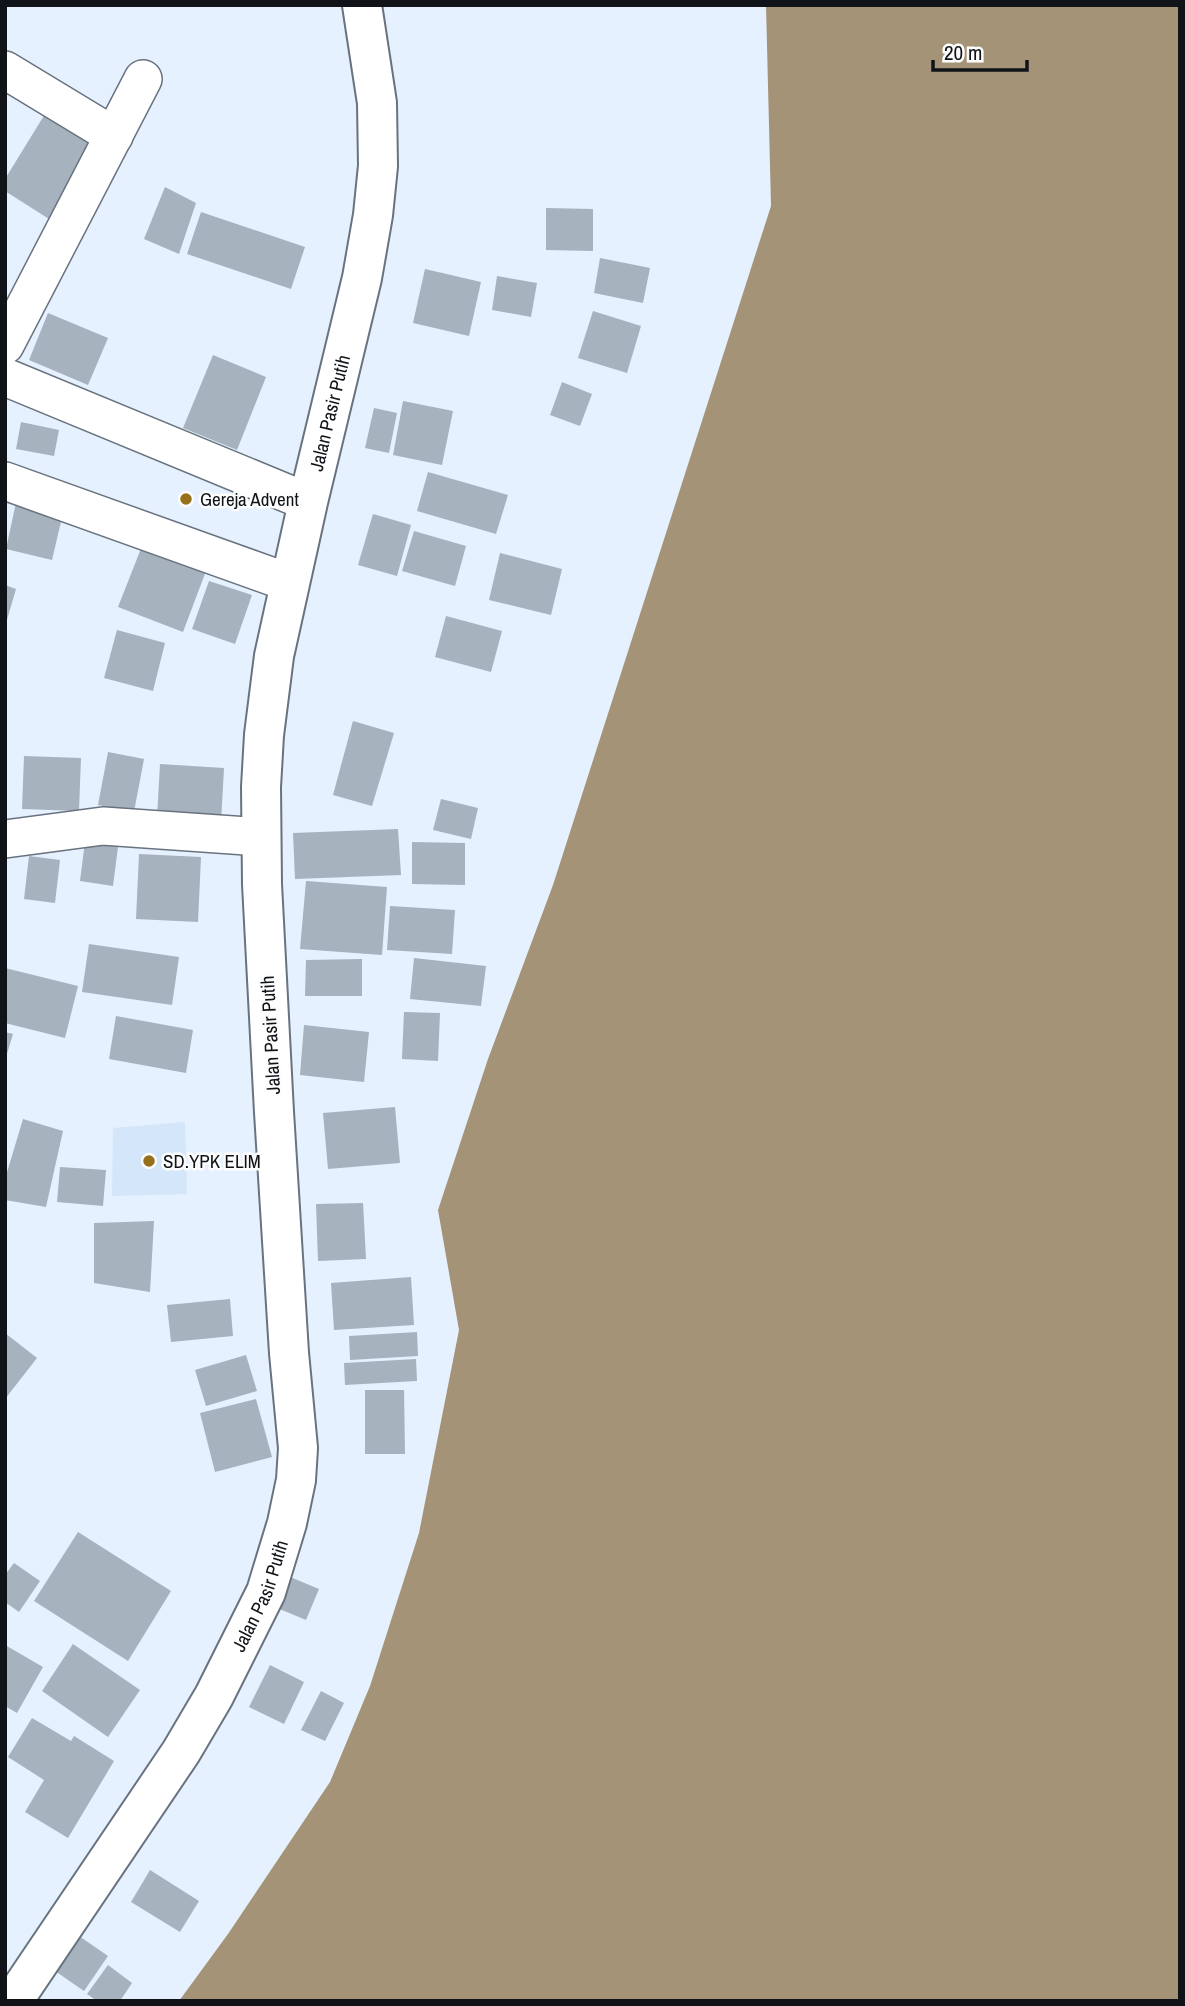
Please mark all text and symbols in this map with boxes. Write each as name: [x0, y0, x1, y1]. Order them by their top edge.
scale bar: [933, 28, 1028, 72]
text: 20 m: [944, 38, 982, 67]
street label: Jalan Pasir Putih: [303, 352, 356, 474]
place label: Gereja Advent: [200, 486, 299, 512]
marker: Gereja Advent: [178, 491, 194, 507]
street label: Jalan Pasir Putih: [254, 975, 286, 1095]
place label: SD.YPK ELIM: [163, 1148, 261, 1174]
marker: SD.YPK ELIM: [141, 1153, 157, 1169]
street label: Jalan Pasir Putih: [225, 1537, 294, 1656]

